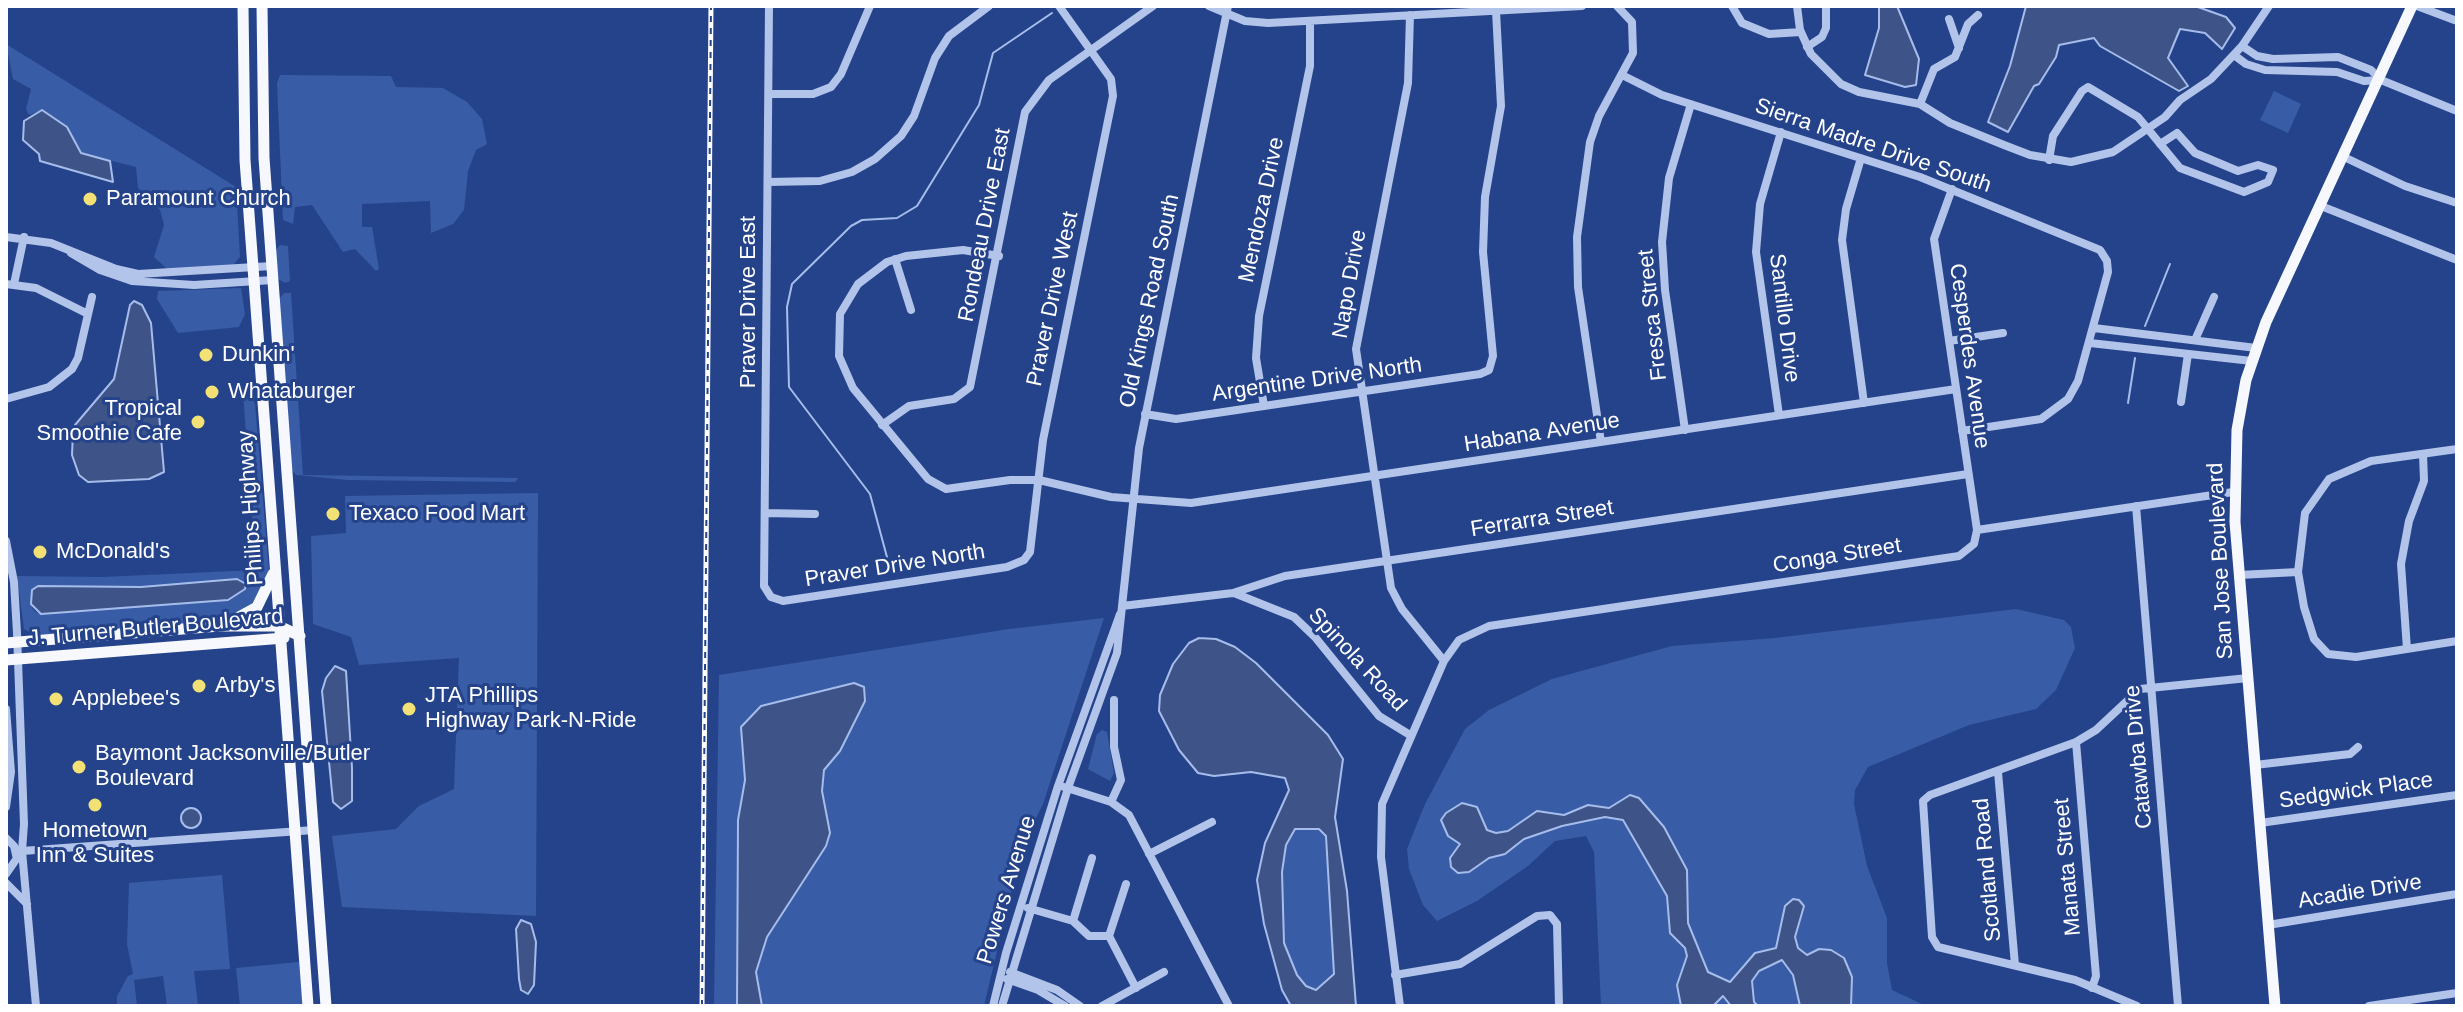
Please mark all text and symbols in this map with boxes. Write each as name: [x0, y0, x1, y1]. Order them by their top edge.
street label: Sierra Madre Drive South: [1751, 93, 1995, 199]
street label: Rondeau Drive East: [953, 126, 1017, 324]
street label: Mendoza Drive: [1234, 135, 1290, 285]
place label: Paramount Church: [106, 186, 291, 212]
marker: Paramount Church: [81, 190, 99, 208]
street label: Old Kings Road South: [1114, 192, 1186, 410]
street label: Praver Drive West: [1022, 209, 1084, 389]
street label: Praver Drive East: [736, 216, 762, 388]
street label: Napo Drive: [1327, 228, 1373, 340]
street label: Fresca Street: [1633, 248, 1673, 382]
street label: Santillo Drive: [1763, 252, 1805, 384]
street label: Cesperdes Avenue: [1943, 262, 1995, 450]
place label: Dunkin': [222, 342, 295, 368]
marker: Dunkin': [197, 346, 215, 364]
street label: Argentine Drive North: [1210, 352, 1424, 408]
place label: Whataburger: [228, 379, 355, 405]
marker: Whataburger: [203, 383, 221, 401]
place label: Tropical Smoothie Cafe: [36, 396, 182, 448]
street label: Habana Avenue: [1462, 408, 1622, 458]
marker: Tropical Smoothie Cafe: [189, 413, 207, 431]
street label: Philips Highway: [232, 430, 270, 586]
street label: San Jose Boulevard: [2203, 462, 2239, 660]
street label: Ferrarra Street: [1469, 495, 1615, 543]
place label: Texaco Food Mart: [349, 501, 525, 527]
marker: Texaco Food Mart: [324, 505, 342, 523]
street label: Conga Street: [1771, 533, 1903, 579]
place label: McDonald's: [56, 539, 170, 565]
street label: Praver Drive North: [803, 539, 987, 593]
marker: McDonald's: [31, 543, 49, 561]
street label: Spinola Road: [1302, 603, 1412, 717]
street label: J. Turner Butler Boulevard: [27, 604, 285, 652]
place label: Arby's: [215, 673, 275, 699]
marker: Arby's: [190, 677, 208, 695]
place label: JTA Phillips Highway Park-N-Ride: [425, 683, 637, 734]
street label: Catawba Drive: [2120, 684, 2158, 830]
place label: Applebee's: [72, 686, 180, 712]
marker: Applebee's: [47, 690, 65, 708]
marker: JTA Phillips Highway Park-N-Ride: [400, 700, 418, 718]
place label: Baymont Jacksonville/Butler Boulevard: [95, 741, 370, 792]
marker: Baymont Jacksonville/Butler Boulevard: [70, 758, 88, 776]
street label: Sedgwick Place: [2277, 767, 2435, 815]
marker: Hometown Inn & Suites: [86, 796, 104, 814]
street label: Scotland Road: [1969, 797, 2007, 943]
street label: Manata Street: [2049, 797, 2087, 937]
street label: Powers Avenue: [972, 813, 1042, 967]
place label: Hometown Inn & Suites: [36, 818, 154, 870]
street label: Acadie Drive: [2296, 869, 2424, 915]

